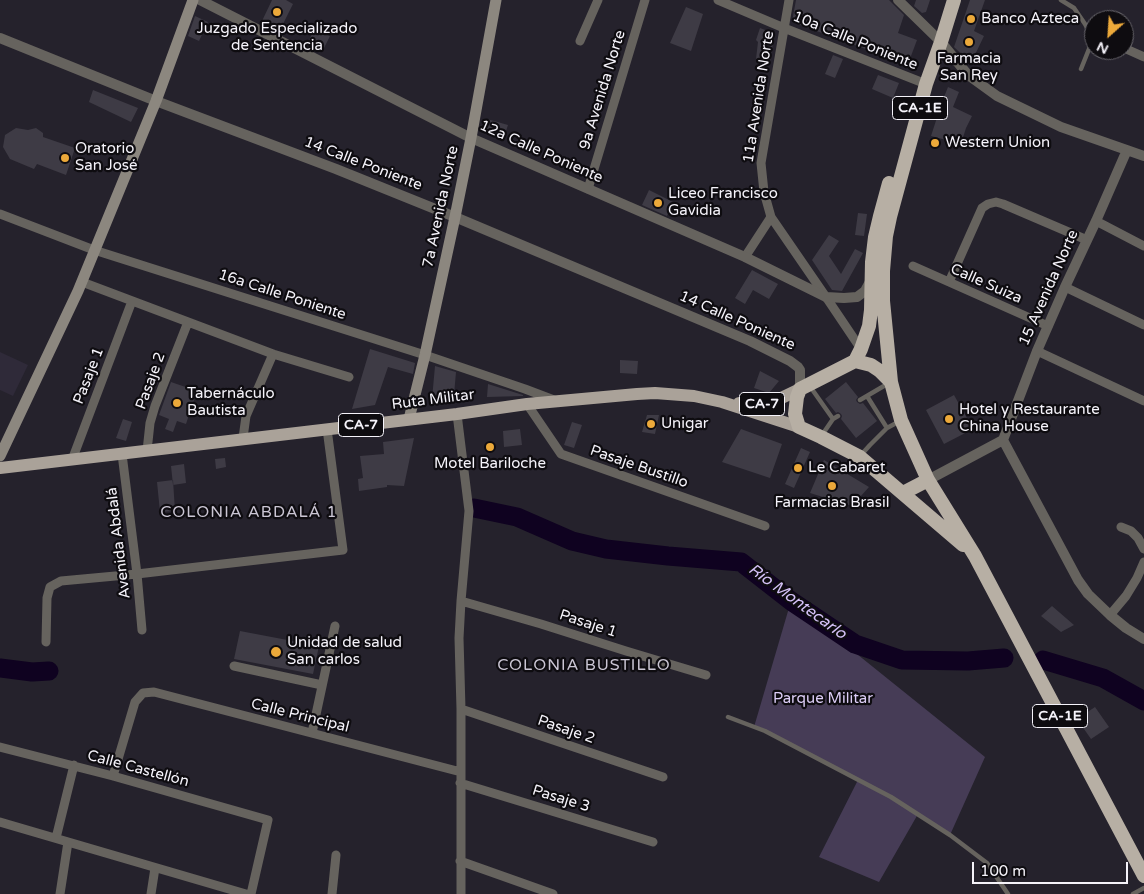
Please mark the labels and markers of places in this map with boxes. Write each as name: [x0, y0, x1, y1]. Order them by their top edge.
marker: Juzgado Especializado de Sentencia: [271, 6, 283, 18]
place label: Banco Azteca: [981, 10, 1079, 28]
marker: Banco Azteca: [965, 13, 977, 25]
place label: Juzgado Especializado de Sentencia: [197, 20, 357, 55]
marker: Farmacia San Rey: [963, 36, 975, 48]
place label: Farmacia San Rey: [937, 50, 1001, 85]
place label: Western Union: [945, 134, 1050, 152]
marker: Western Union: [929, 137, 941, 149]
place label: Oratorio San José: [75, 140, 138, 175]
marker: Oratorio San José: [59, 152, 71, 164]
place label: Liceo Francisco Gavidia: [668, 185, 778, 220]
marker: Liceo Francisco Gavidia: [652, 197, 664, 209]
place label: Tabernáculo Bautista: [187, 385, 275, 420]
marker: Tabernáculo Bautista: [171, 397, 183, 409]
place label: Hotel y Restaurante China House: [959, 401, 1100, 436]
marker: Hotel y Restaurante China House: [943, 413, 955, 425]
place label: Unigar: [661, 415, 709, 433]
marker: Unigar: [645, 418, 657, 430]
marker: Motel Bariloche: [484, 441, 496, 453]
place label: Motel Bariloche: [434, 455, 546, 473]
place label: Le Cabaret: [808, 459, 886, 477]
marker: Le Cabaret: [792, 462, 804, 474]
marker: Farmacias Brasil: [826, 480, 838, 492]
place label: Farmacias Brasil: [775, 494, 889, 512]
place label: Unidad de salud San carlos: [287, 634, 402, 669]
marker: Unidad de salud San carlos: [269, 645, 283, 659]

